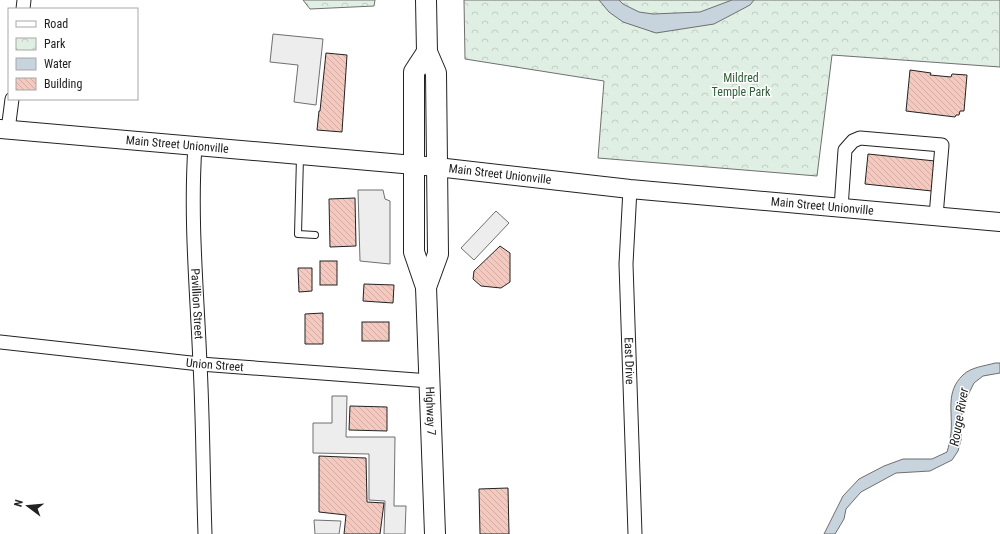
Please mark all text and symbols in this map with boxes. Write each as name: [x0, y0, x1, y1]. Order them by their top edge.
legend: [8, 8, 138, 100]
text: Road: [44, 17, 68, 31]
text: Park: [44, 37, 66, 51]
text: Water: [44, 57, 72, 71]
park label: Mildred Temple Park: [712, 71, 771, 99]
text: Building: [44, 77, 82, 91]
street label: Main Street Unionville: [125, 133, 230, 156]
street label: Main Street Unionville: [448, 161, 552, 187]
street label: Main Street Unionville: [770, 195, 875, 218]
street label: Pavillion Street: [188, 268, 206, 340]
street label: East Drive: [621, 337, 637, 385]
street label: Union Street: [185, 355, 245, 374]
street label: Highway 7: [423, 386, 438, 436]
water label: Rouge River: [947, 386, 972, 447]
north arrow: [8, 486, 48, 526]
text: N: [12, 498, 26, 508]

